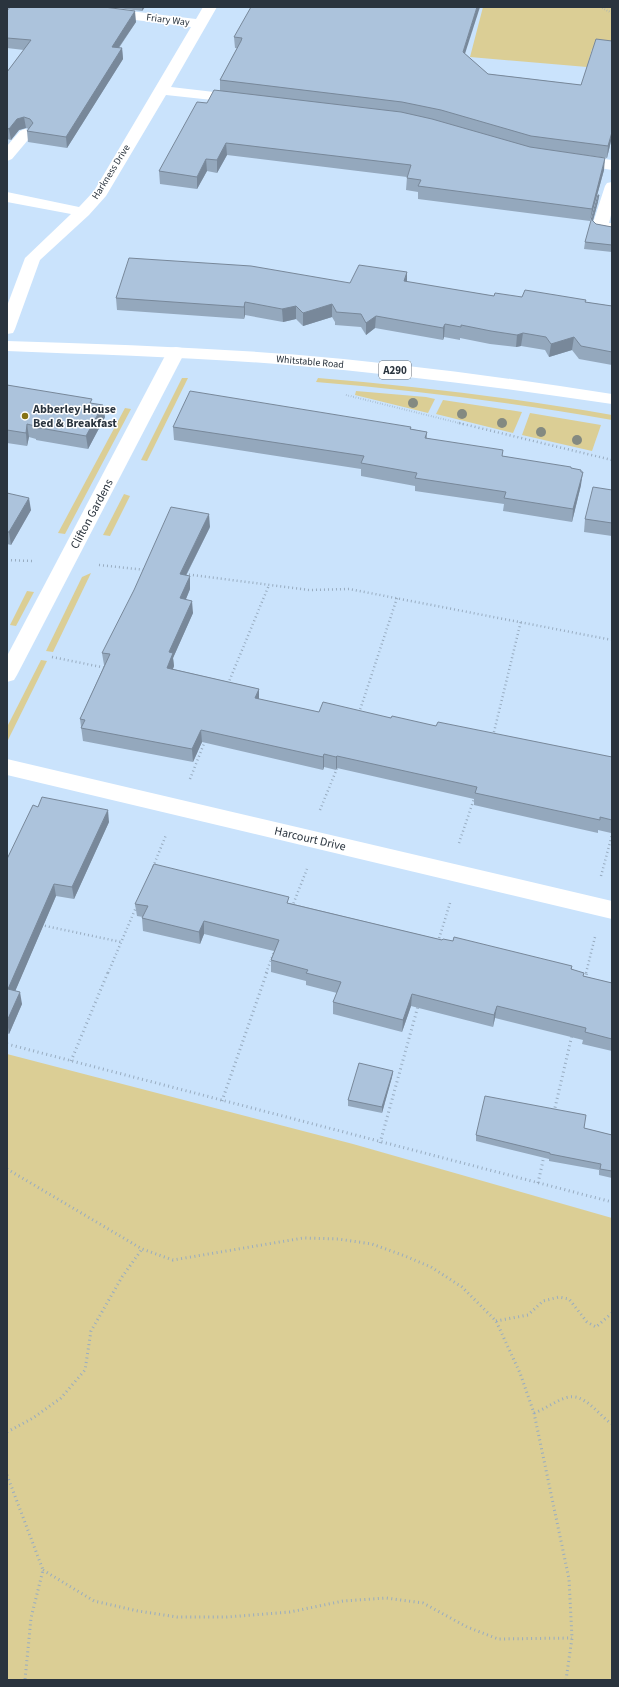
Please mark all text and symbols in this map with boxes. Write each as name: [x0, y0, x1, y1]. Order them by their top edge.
street label: Friary Way: [146, 10, 191, 30]
street label: Harkness Drive: [89, 142, 134, 202]
street label: Whitstable Road: [276, 352, 344, 372]
road number: A290: [379, 361, 411, 379]
place label: Abberley House Bed & Breakfast: [32, 401, 117, 432]
marker: Abberley House Bed & Breakfast: [20, 411, 30, 421]
street label: Clifton Gardens: [66, 476, 118, 552]
street label: Harcourt Drive: [273, 823, 347, 855]

